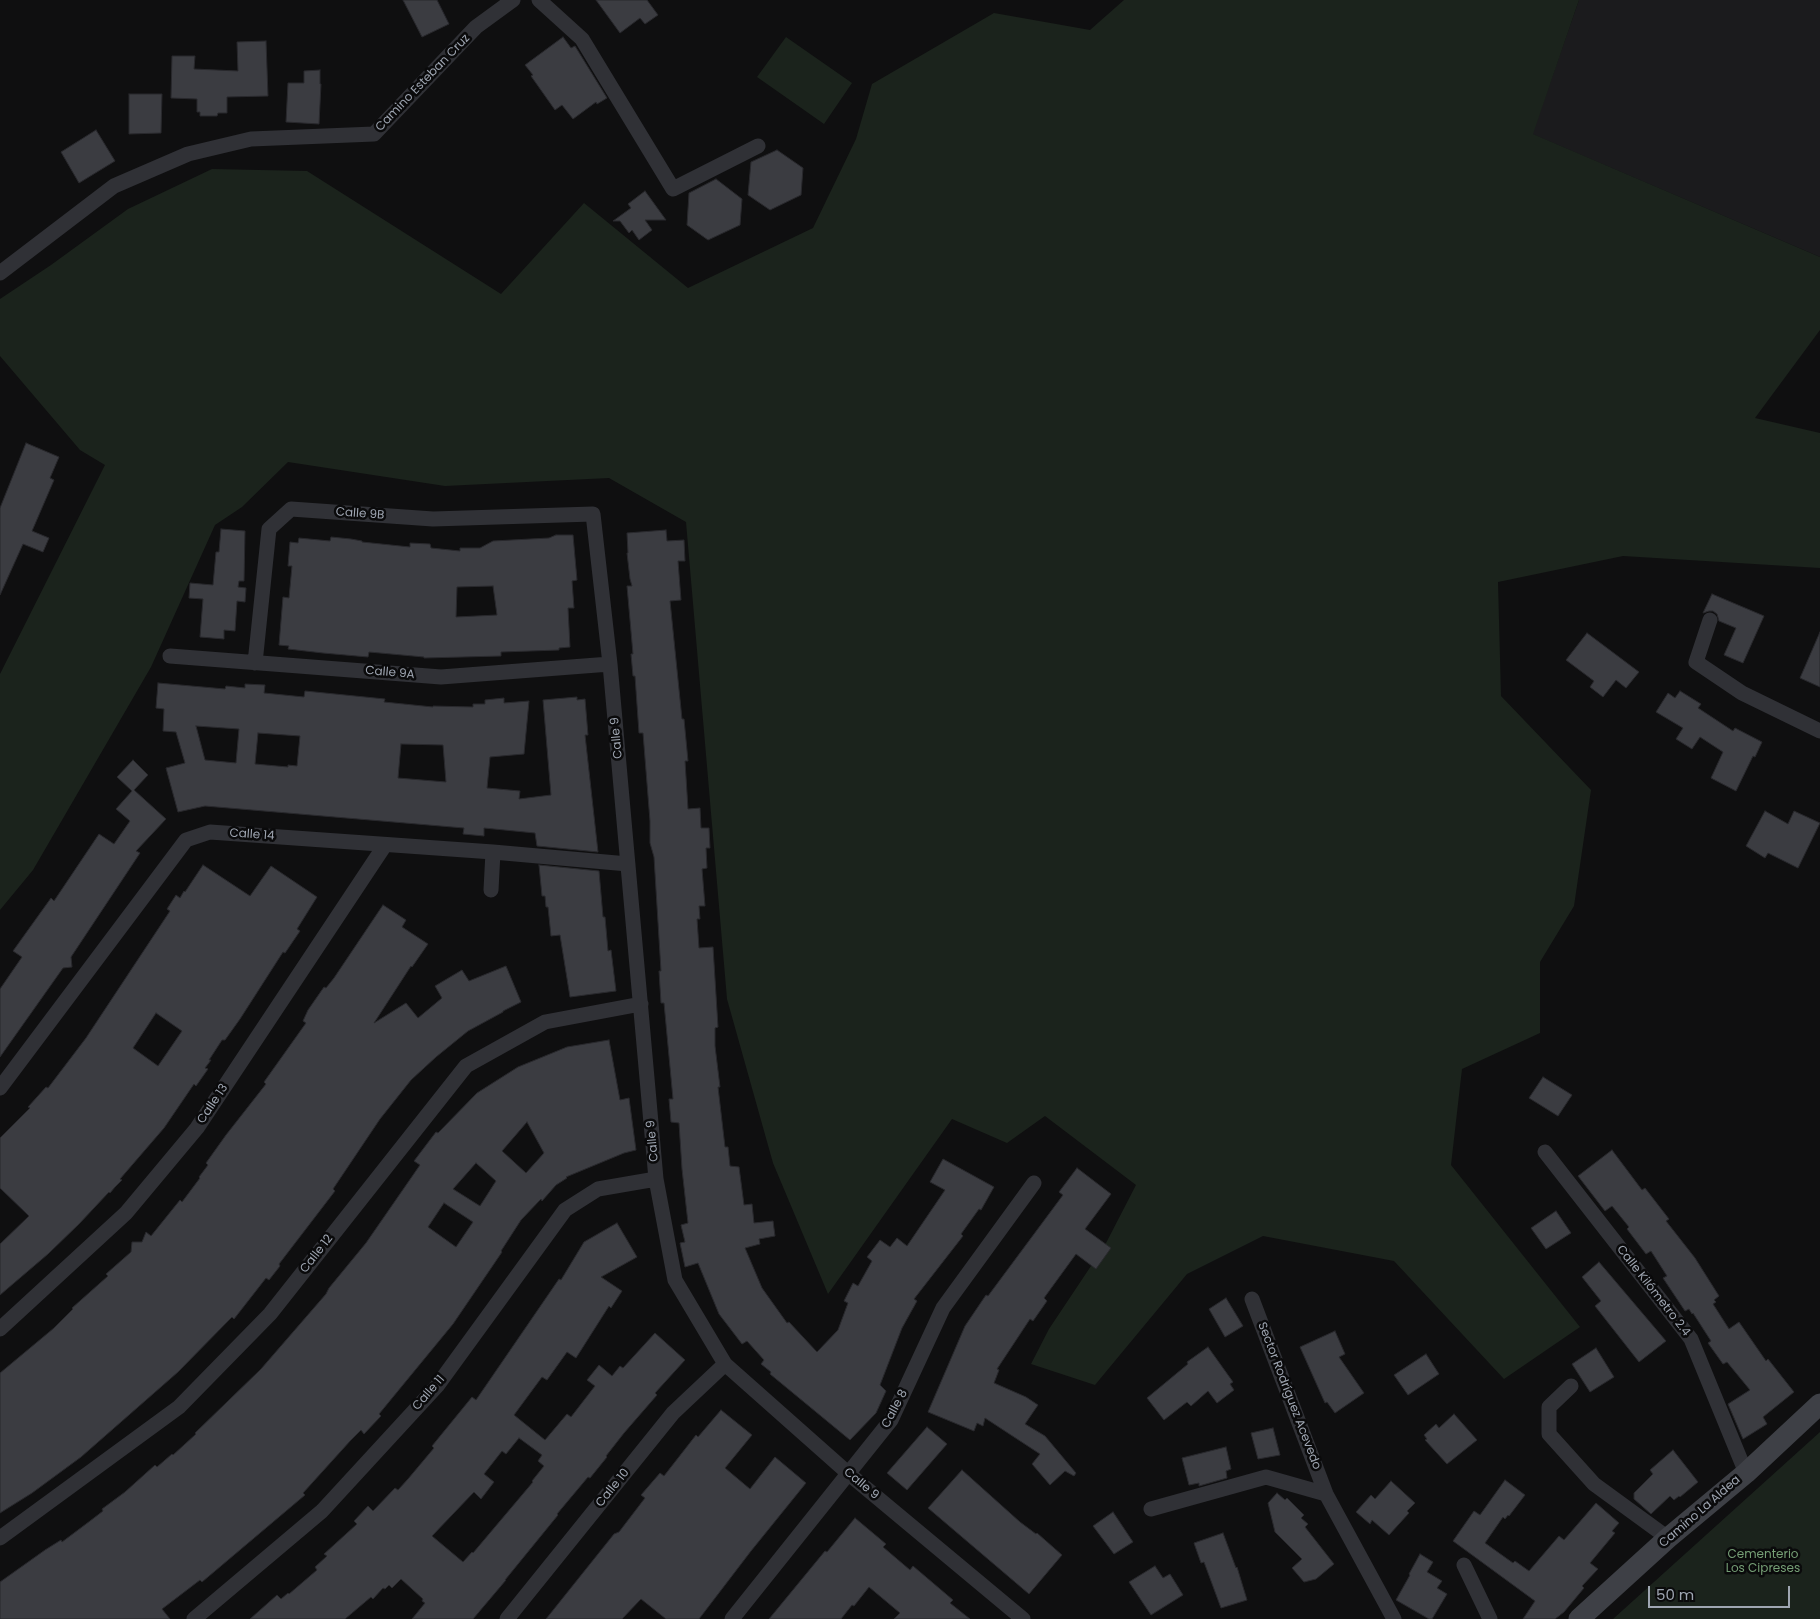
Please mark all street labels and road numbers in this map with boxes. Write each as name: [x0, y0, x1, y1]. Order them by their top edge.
street label: Camino Esteban Cruz: [373, 31, 473, 135]
street label: Calle 9B: [335, 505, 385, 523]
street label: Calle 9A: [365, 664, 415, 682]
street label: Calle 9: [608, 717, 626, 759]
street label: Calle 14: [229, 826, 275, 844]
street label: Calle 13: [194, 1081, 232, 1127]
street label: Calle 9: [644, 1120, 662, 1162]
street label: Calle 12: [298, 1232, 336, 1276]
street label: Calle Kilómetro 2.4: [1613, 1243, 1693, 1339]
street label: Sector Rodríguez Acevedo: [1254, 1320, 1324, 1472]
street label: Calle 11: [410, 1373, 448, 1413]
street label: Calle 8: [879, 1387, 911, 1431]
street label: Calle 9: [840, 1465, 882, 1503]
street label: Calle 10: [593, 1466, 633, 1510]
street label: Camino La Aldea: [1657, 1473, 1743, 1551]

